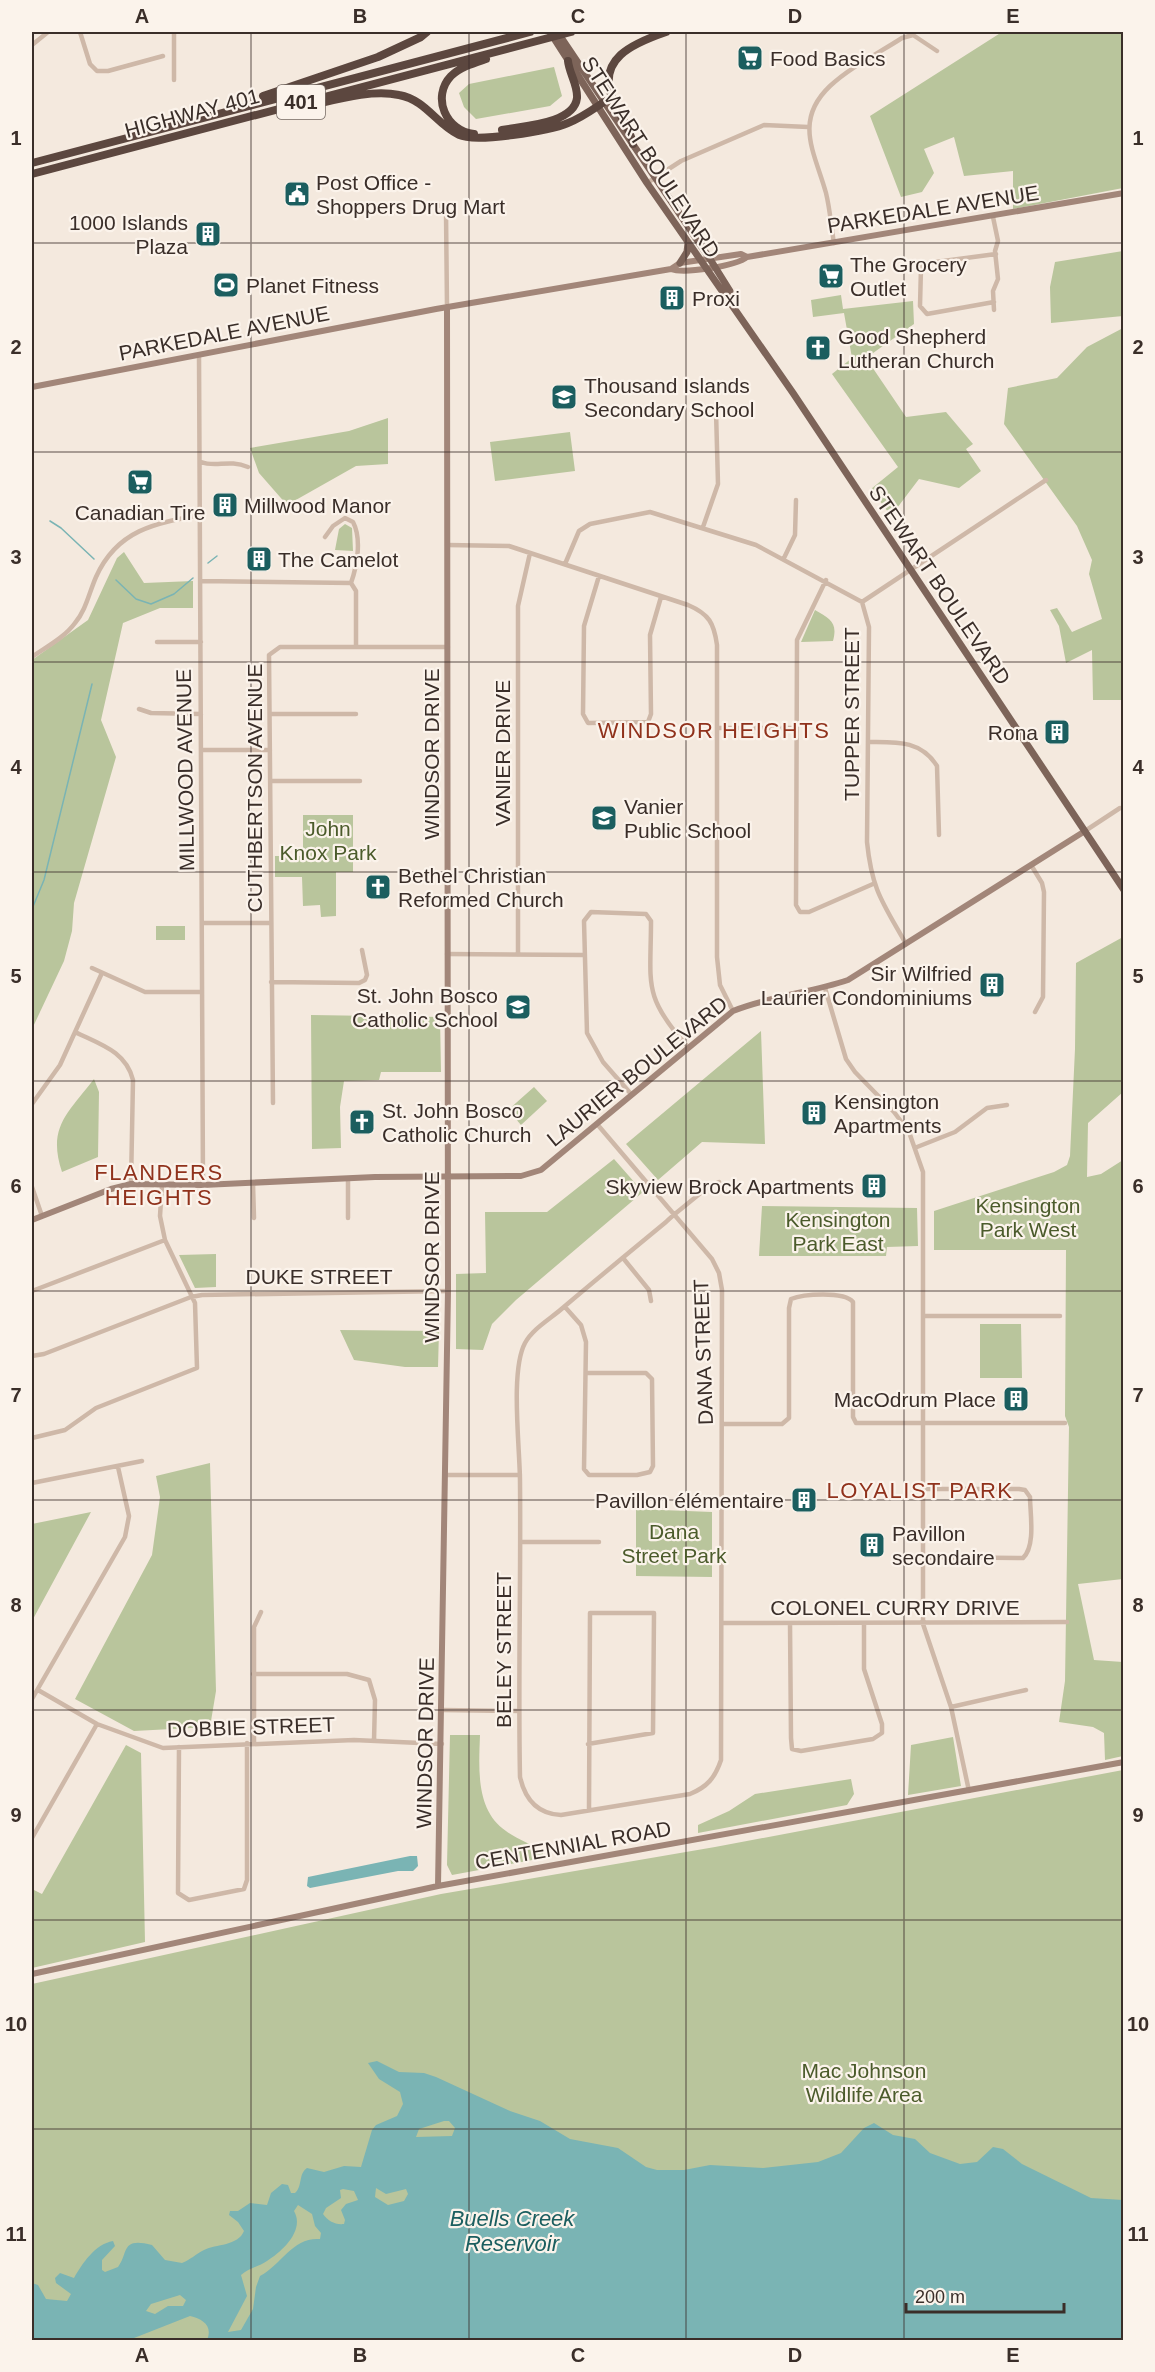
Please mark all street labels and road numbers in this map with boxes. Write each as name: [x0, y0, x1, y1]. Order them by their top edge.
street label: STEWART BOULEVARD: [577, 52, 725, 262]
street label: HIGHWAY 401: [122, 84, 262, 142]
road number: 401: [277, 85, 325, 119]
street label: PARKEDALE AVENUE: [826, 181, 1040, 237]
street label: PARKEDALE AVENUE: [117, 301, 331, 365]
street label: STEWART BOULEVARD: [865, 481, 1015, 689]
street label: TUPPER STREET: [840, 627, 863, 801]
street label: CUTHBERTSON AVENUE: [243, 664, 266, 912]
street label: WINDSOR DRIVE: [420, 668, 443, 840]
street label: MILLWOOD AVENUE: [172, 669, 198, 871]
street label: VANIER DRIVE: [491, 680, 514, 826]
street label: LAURIER BOULEVARD: [542, 991, 732, 1151]
street label: WINDSOR DRIVE: [420, 1171, 443, 1343]
street label: DUKE STREET: [245, 1265, 393, 1288]
street label: DANA STREET: [689, 1279, 717, 1425]
street label: BELEY STREET: [492, 1572, 515, 1728]
street label: COLONEL CURRY DRIVE: [770, 1596, 1020, 1619]
street label: WINDSOR DRIVE: [412, 1657, 438, 1829]
street label: DOBBIE STREET: [167, 1713, 336, 1741]
street label: CENTENNIAL ROAD: [473, 1816, 673, 1874]

